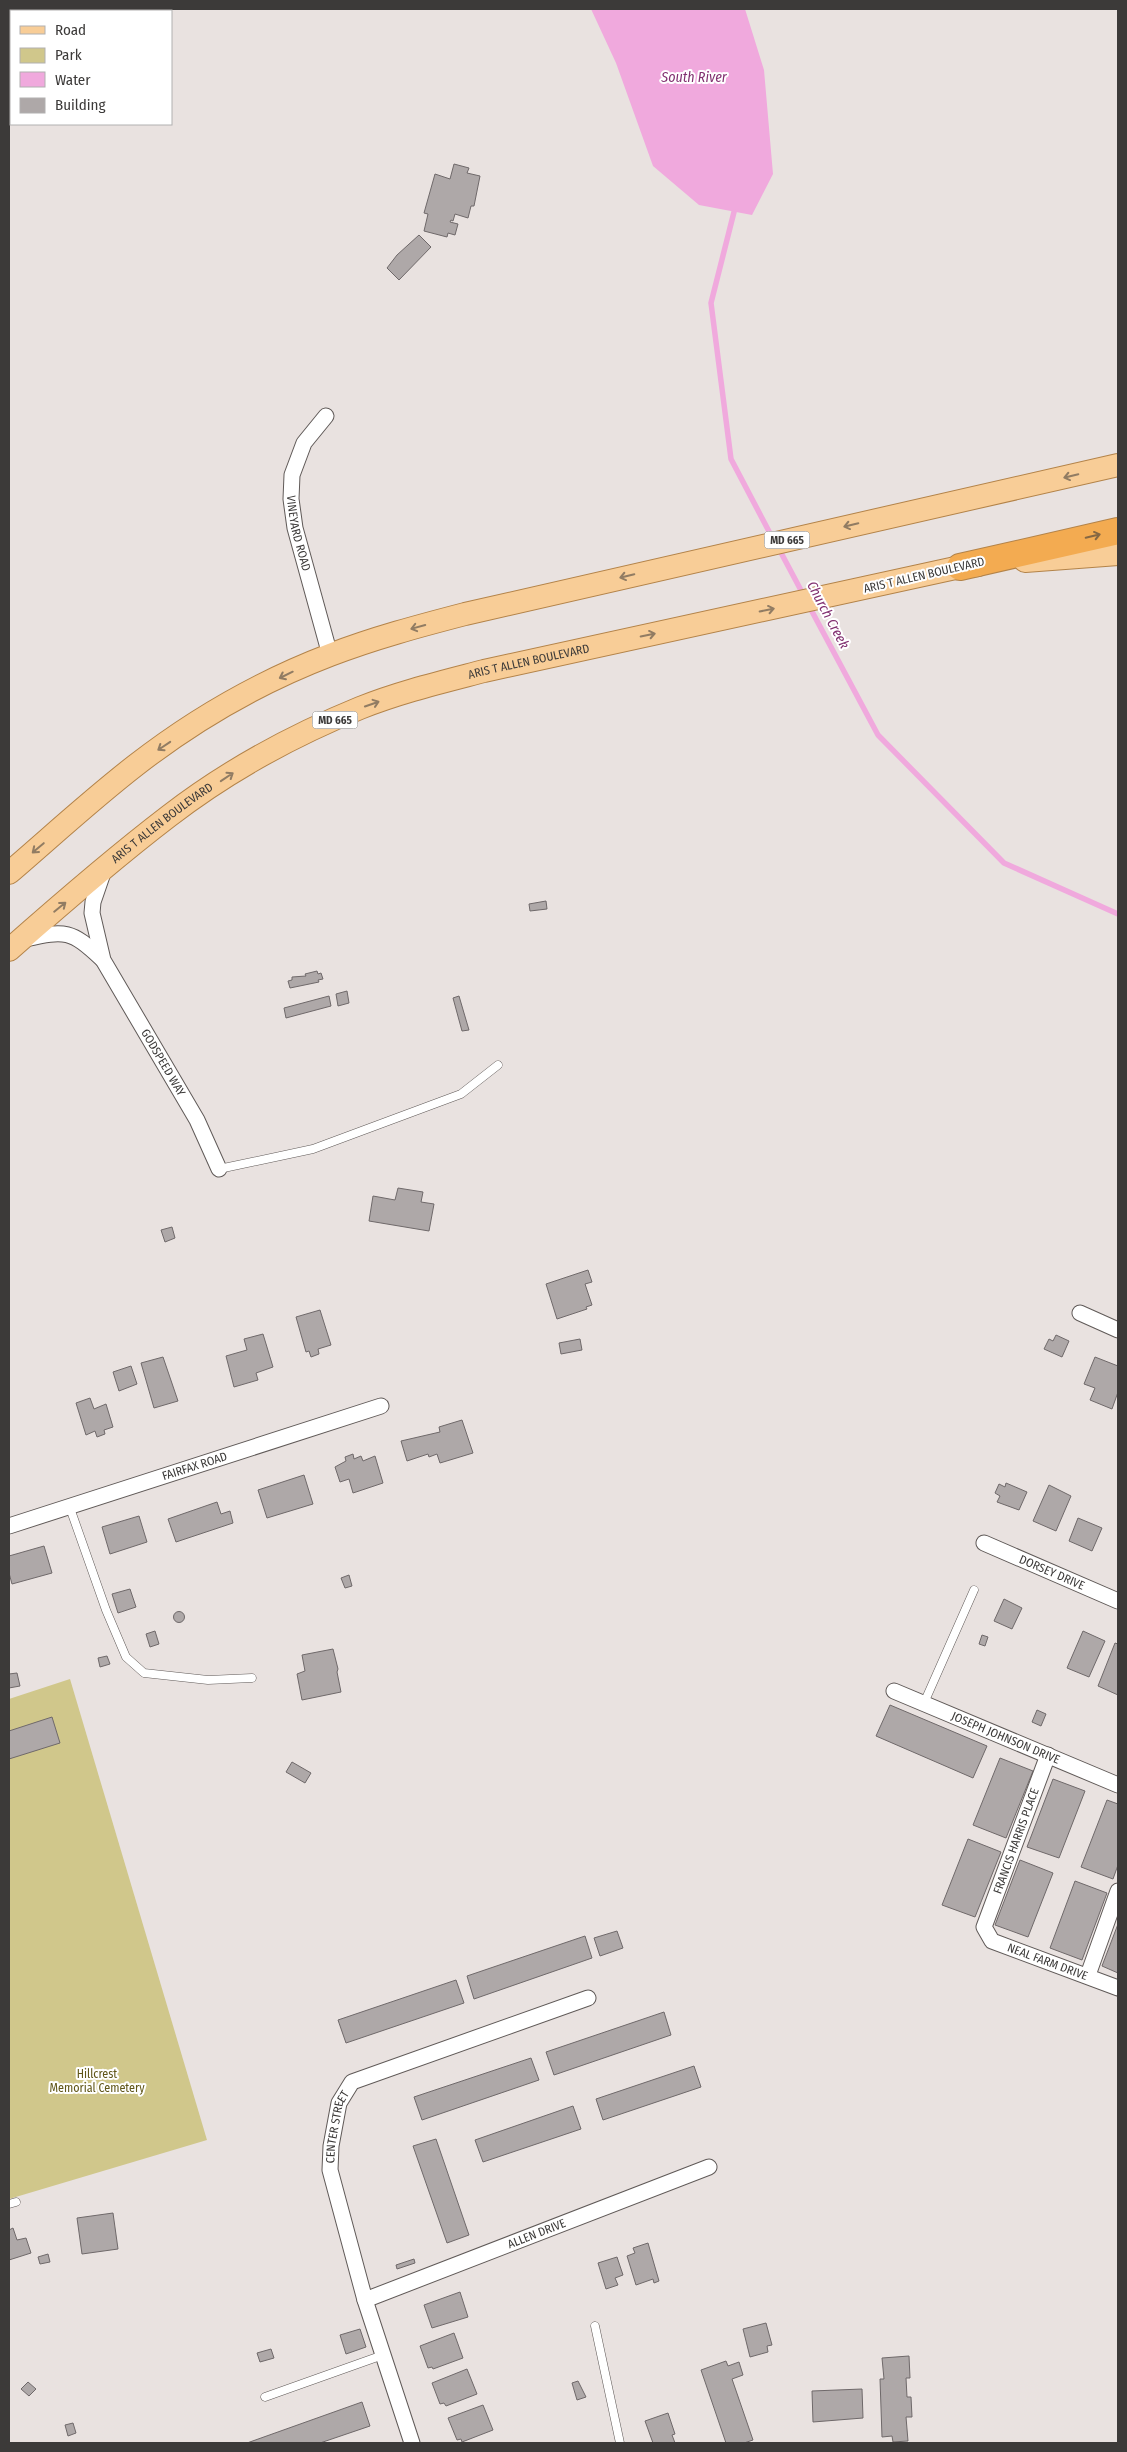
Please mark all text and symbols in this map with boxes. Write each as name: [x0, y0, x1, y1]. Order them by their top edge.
legend: [10, 10, 172, 125]
text: Road: [55, 21, 86, 39]
text: Park: [55, 46, 82, 64]
water label: South River: [660, 69, 728, 86]
text: Water: [55, 71, 91, 89]
text: Building: [55, 96, 106, 114]
one-way arrow: [1063, 472, 1079, 481]
street label: VINEYARD ROAD: [284, 495, 314, 573]
one-way arrow: [843, 521, 859, 530]
one-way arrow: [1085, 531, 1101, 540]
road number: MD 665: [764, 532, 810, 548]
street label: ARIS T ALLEN BOULEVARD: [862, 554, 986, 596]
one-way arrow: [620, 572, 636, 581]
water label: Church Creek: [803, 578, 853, 652]
one-way arrow: [759, 605, 775, 614]
one-way arrow: [410, 622, 426, 632]
one-way arrow: [640, 630, 656, 639]
street label: ARIS T ALLEN BOULEVARD: [467, 641, 591, 682]
one-way arrow: [279, 670, 294, 680]
one-way arrow: [363, 699, 379, 709]
road number: MD 665: [312, 712, 358, 728]
one-way arrow: [157, 741, 171, 751]
one-way arrow: [219, 772, 233, 782]
street label: ARIS T ALLEN BOULEVARD: [108, 780, 215, 866]
one-way arrow: [32, 843, 45, 854]
one-way arrow: [53, 902, 66, 913]
street label: GODSPEED WAY: [138, 1026, 188, 1099]
street label: FAIRFAX ROAD: [160, 1449, 229, 1483]
street label: DORSEY DRIVE: [1017, 1552, 1087, 1593]
street label: JOSEPH JOHNSON DRIVE: [949, 1709, 1062, 1767]
street label: FRANCIS HARRIS PLACE: [990, 1786, 1042, 1896]
street label: NEAL FARM DRIVE: [1005, 1940, 1090, 1983]
park label: Hillcrest Memorial Cemetery: [49, 2067, 145, 2095]
street label: CENTER STREET: [323, 2088, 352, 2164]
street label: ALLEN DRIVE: [506, 2216, 568, 2251]

